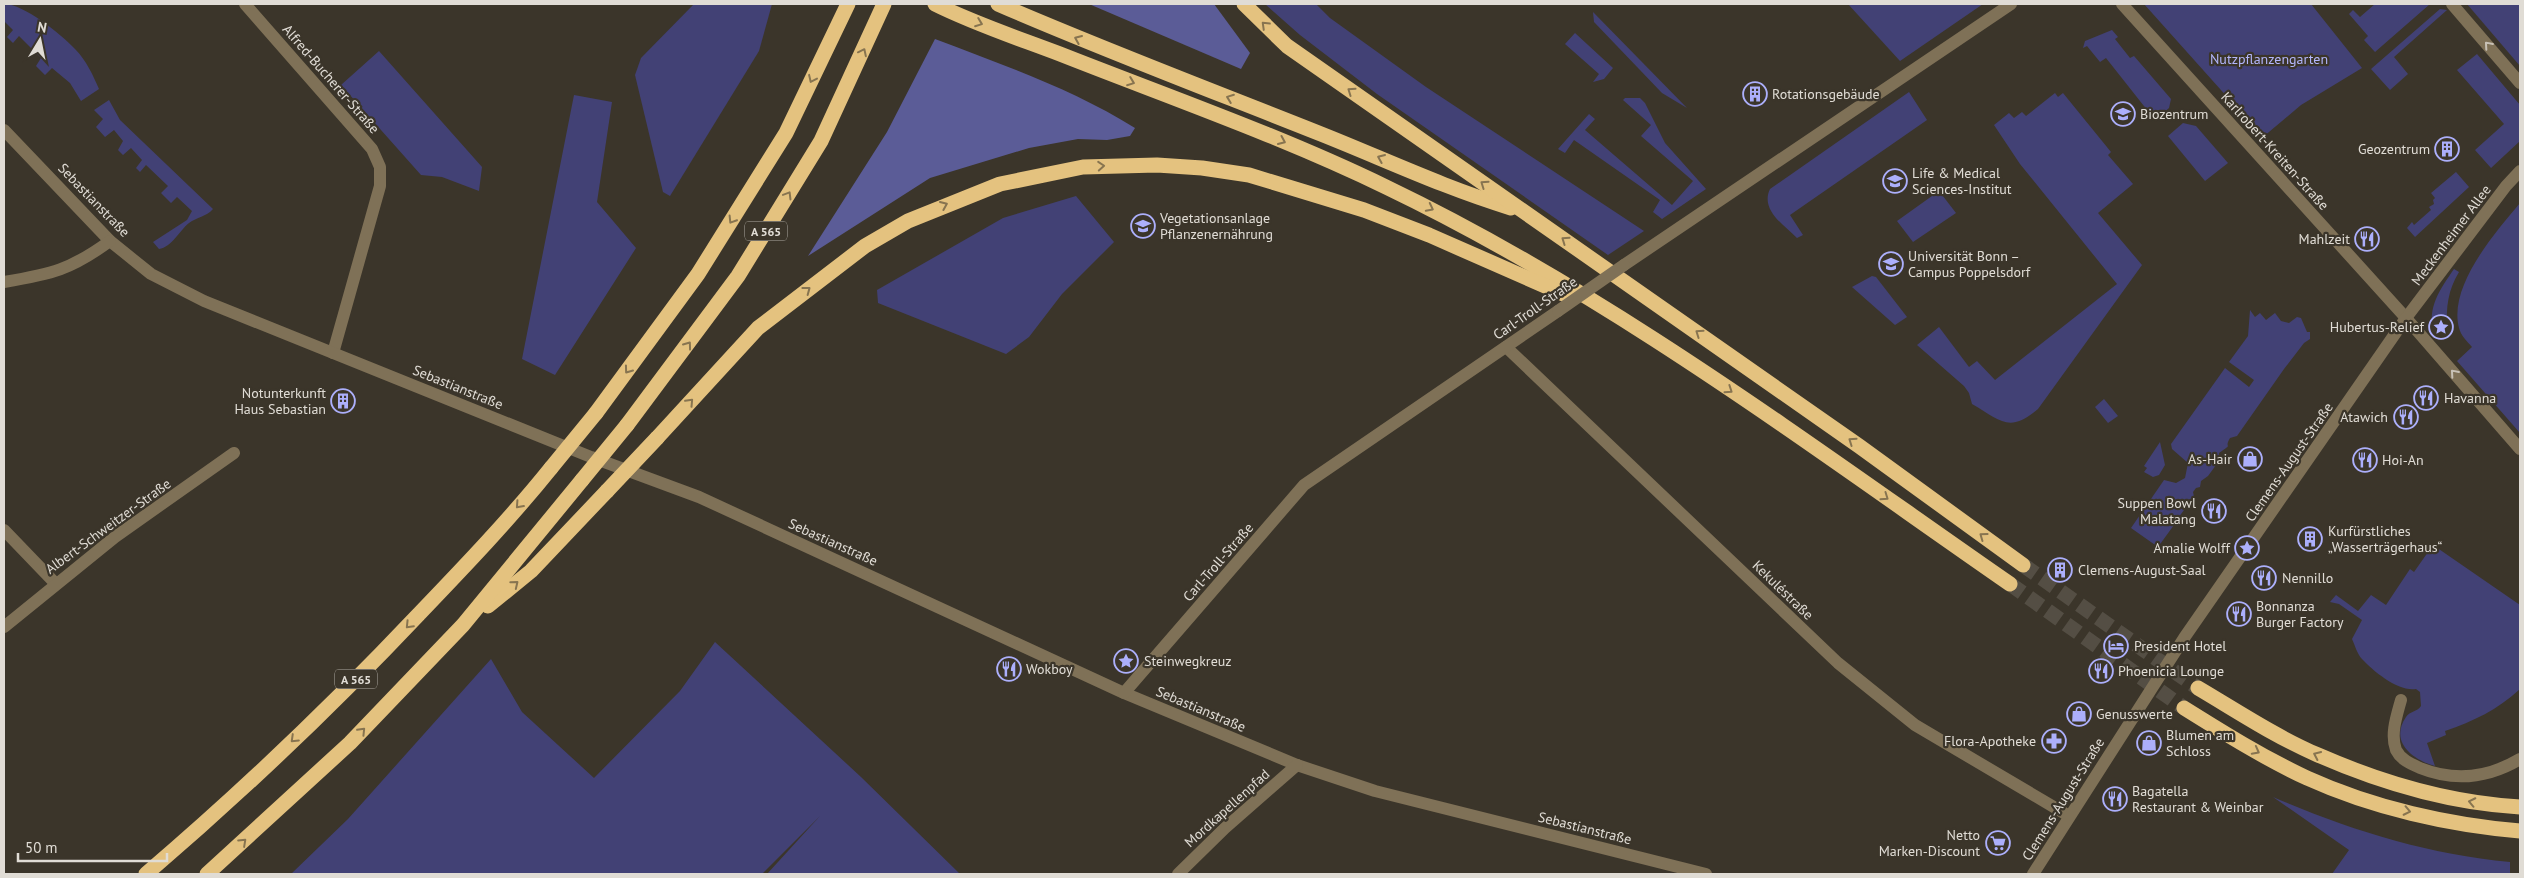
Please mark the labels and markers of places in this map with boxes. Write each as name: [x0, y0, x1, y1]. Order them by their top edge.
building icon: Rotationsgebäude: [1742, 81, 1768, 107]
place label: Rotationsgebäude: [1772, 85, 1880, 103]
school or university icon: Biozentrum: [2110, 101, 2136, 127]
place label: Biozentrum: [2140, 105, 2208, 123]
building icon: Geozentrum: [2434, 136, 2460, 162]
place label: Geozentrum: [2358, 140, 2430, 158]
place label: Life & Medical Sciences-Institut: [1912, 164, 2012, 198]
school or university icon: Life & Medical Sciences-Institut: [1882, 168, 1908, 194]
place label: Vegetationsanlage Pflanzenernährung: [1159, 209, 1273, 243]
school or university icon: Vegetationsanlage Pflanzenernährung: [1130, 213, 1156, 239]
restaurant icon: Mahlzeit: [2354, 226, 2380, 252]
place label: Mahlzeit: [2299, 230, 2350, 248]
place label: Universität Bonn – Campus Poppelsdorf: [1908, 247, 2031, 281]
school or university icon: Universität Bonn – Campus Poppelsdorf: [1878, 251, 1904, 277]
place icon: Hubertus-Relief: [2428, 314, 2454, 340]
place label: Hubertus-Relief: [2330, 318, 2425, 336]
place label: Notunterkunft Haus Sebastian: [234, 384, 326, 418]
restaurant icon: Havanna: [2413, 385, 2439, 411]
building icon: Notunterkunft Haus Sebastian: [330, 388, 356, 414]
place label: Havanna: [2444, 389, 2496, 407]
restaurant icon: Atawich: [2393, 404, 2419, 430]
place label: Atawich: [2340, 408, 2388, 426]
shop icon: As-Hair: [2237, 446, 2263, 472]
restaurant icon: Hoi-An: [2352, 447, 2378, 473]
place label: As-Hair: [2188, 450, 2232, 468]
place label: Hoi-An: [2382, 451, 2424, 469]
place label: Suppen Bowl Malatang: [2117, 494, 2196, 528]
restaurant icon: Suppen Bowl Malatang: [2201, 498, 2227, 524]
place label: Kurfürstliches „Wasserträgerhaus“: [2328, 522, 2443, 556]
building icon: Kurfürstliches „Wasserträgerhaus“: [2297, 526, 2323, 552]
place icon: Amalie Wolff: [2234, 535, 2260, 561]
place label: Amalie Wolff: [2154, 539, 2231, 557]
building icon: Clemens-August-Saal: [2047, 557, 2073, 583]
place label: Clemens-August-Saal: [2078, 561, 2206, 579]
restaurant icon: Nennillo: [2251, 565, 2277, 591]
place label: Nennillo: [2282, 569, 2333, 587]
place label: Bonnanza Burger Factory: [2256, 597, 2344, 631]
restaurant icon: Bonnanza Burger Factory: [2226, 601, 2252, 627]
hotel icon: President Hotel: [2103, 633, 2129, 659]
place label: President Hotel: [2134, 637, 2226, 655]
place icon: Steinwegkreuz: [1113, 648, 1139, 674]
place label: Steinwegkreuz: [1144, 652, 1232, 670]
restaurant icon: Wokboy: [996, 656, 1022, 682]
restaurant icon: Phoenicia Lounge: [2088, 658, 2114, 684]
place label: Wokboy: [1026, 660, 1073, 678]
place label: Phoenicia Lounge: [2118, 662, 2224, 680]
shop icon: Genusswerte: [2066, 701, 2092, 727]
place label: Genusswerte: [2096, 705, 2173, 723]
place label: Blumen am Schloss: [2166, 726, 2234, 760]
pharmacy icon: Flora-Apotheke: [2041, 728, 2067, 754]
shop icon: Blumen am Schloss: [2136, 730, 2162, 756]
place label: Flora-Apotheke: [1944, 732, 2036, 750]
place label: Bagatella Restaurant & Weinbar: [2132, 782, 2264, 816]
restaurant icon: Bagatella Restaurant & Weinbar: [2102, 786, 2128, 812]
place label: Netto Marken-Discount: [1879, 826, 1980, 860]
supermarket icon: Netto Marken-Discount: [1985, 830, 2011, 856]

